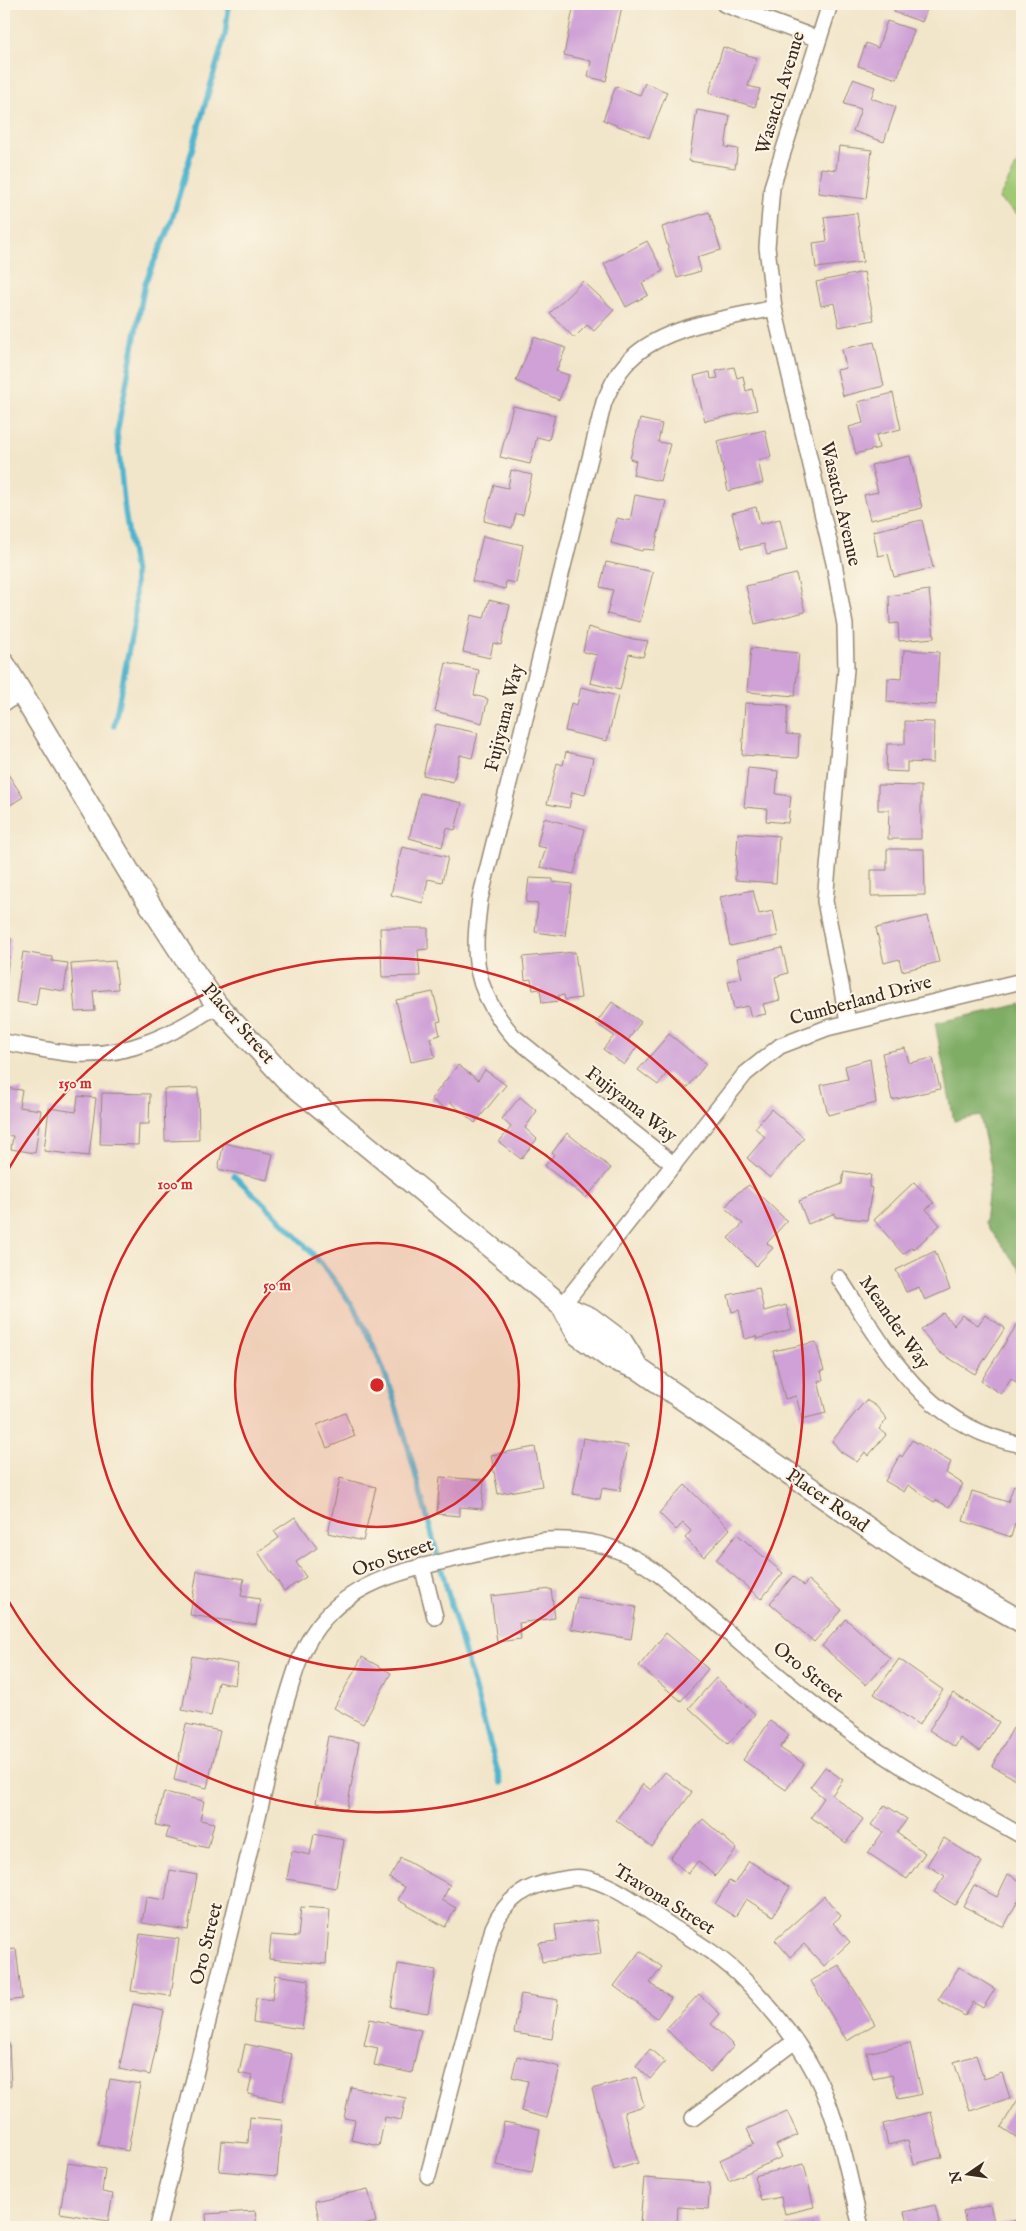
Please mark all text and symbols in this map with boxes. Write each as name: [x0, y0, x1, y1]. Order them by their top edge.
street label: Wasatch Avenue: [751, 28, 811, 157]
street label: Wasatch Avenue: [814, 439, 866, 569]
street label: Fujiyama Way: [480, 661, 530, 774]
street label: Cumberland Drive: [787, 970, 935, 1031]
street label: Placer Street: [196, 979, 280, 1070]
street label: Fujiyama Way: [580, 1062, 682, 1149]
text: 150 m: [58, 1074, 92, 1093]
text: 100 m: [157, 1175, 193, 1194]
street label: Meander Way: [853, 1271, 935, 1375]
text: 50 m: [263, 1276, 291, 1295]
centre of rings: [368, 1376, 386, 1394]
street label: Placer Road: [781, 1464, 874, 1539]
street label: Oro Street: [349, 1533, 437, 1583]
street label: Oro Street: [768, 1637, 849, 1709]
street label: Travona Street: [609, 1859, 720, 1941]
street label: Oro Street: [185, 1900, 229, 1988]
north arrow: [944, 2148, 994, 2198]
text: N: [946, 2169, 967, 2186]

